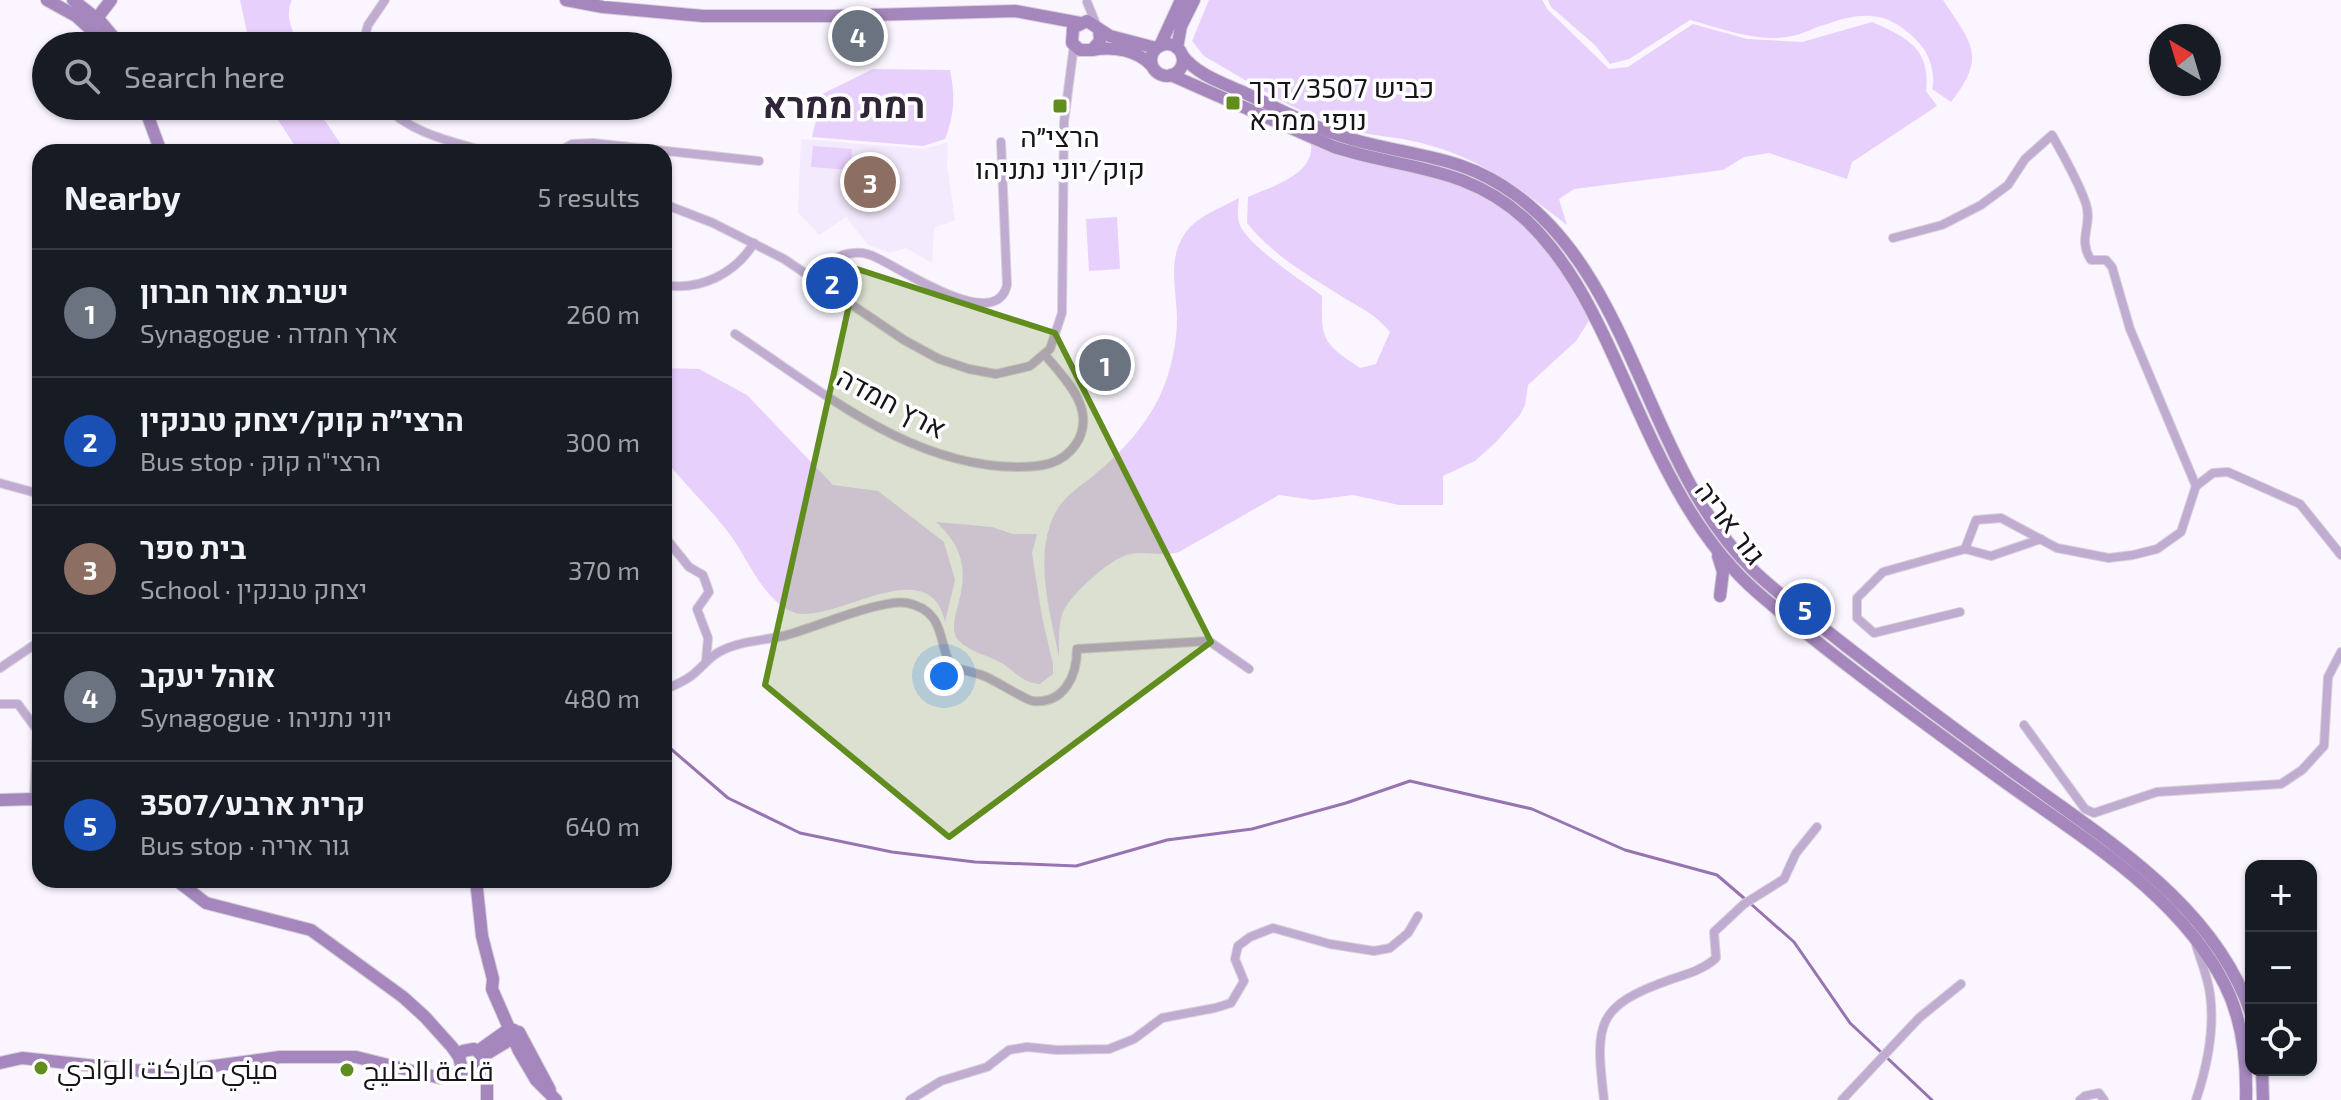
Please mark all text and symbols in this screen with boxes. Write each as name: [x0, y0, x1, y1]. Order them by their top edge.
pin: 4: [832, 6, 884, 66]
north arrow: [2149, 24, 2221, 96]
search box: [32, 32, 672, 120]
icon: search: [60, 54, 104, 98]
text: Search here: [124, 58, 285, 94]
place label: כביש 3507/דרך נופי ממרא: [1249, 70, 1434, 136]
district label: רמת ממרא: [763, 82, 925, 125]
marker: כביש 3507/דרך נופי ממרא: [1224, 94, 1242, 112]
marker: הרצי״ה קוק/יוני נתניהו: [1051, 97, 1069, 115]
place label: הרצי״ה קוק/יוני נתניהו: [975, 119, 1145, 185]
pin: 3: [844, 152, 896, 212]
text: Nearby: [64, 176, 181, 217]
text: 5 results: [538, 181, 640, 212]
pin: 2: [806, 253, 858, 313]
text: ישיבת אור חברון: [140, 273, 348, 309]
text: 1: [84, 298, 96, 329]
text: 260 m: [566, 298, 640, 329]
text: Synagogue · ארץ חמדה: [140, 317, 398, 348]
pin: 1: [1079, 335, 1131, 395]
street label: ארץ חמדה: [832, 359, 952, 445]
text: הרצי״ה קוק/יצחק טבנקין: [140, 401, 464, 437]
text: 2: [82, 426, 98, 457]
text: 300 m: [566, 426, 640, 457]
text: Bus stop · הרצי"ה קוק: [140, 445, 381, 476]
street label: גור אריה: [1689, 474, 1773, 570]
text: בית ספר: [140, 529, 246, 565]
text: 3: [83, 554, 97, 585]
text: 370 m: [568, 554, 640, 585]
text: School · יצחק טבנקין: [140, 573, 367, 604]
pin: 5: [1779, 579, 1831, 639]
your location: [924, 656, 964, 696]
text: אוהל יעקב: [140, 657, 276, 693]
text: 4: [82, 682, 98, 713]
text: 480 m: [564, 682, 640, 713]
text: Synagogue · יוני נתניהו: [140, 701, 392, 732]
text: קרית ארבע/3507: [140, 785, 365, 821]
text: 5: [83, 810, 97, 841]
text: 640 m: [565, 810, 640, 841]
text: Bus stop · גור אריה: [140, 829, 350, 860]
map controls: [2245, 860, 2317, 1076]
button: +: [2245, 860, 2317, 932]
button: −: [2245, 932, 2317, 1004]
button: locate: [2245, 1004, 2317, 1076]
place label: ميني ماركت الوادي: [57, 1051, 278, 1091]
place label: قاعة الخليج: [363, 1053, 494, 1090]
marker: ميني ماركت الوادي: [32, 1059, 50, 1077]
marker: قاعة الخليج: [338, 1061, 356, 1079]

